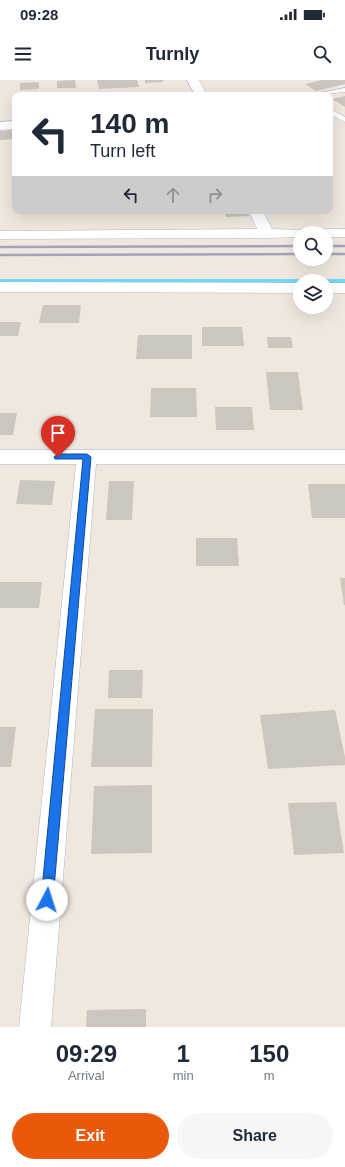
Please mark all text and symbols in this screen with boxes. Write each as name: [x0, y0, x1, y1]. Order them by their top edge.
text: 09:28: [20, 6, 58, 23]
icon: menu: [12, 43, 34, 65]
icon: search: [311, 43, 333, 65]
text: Turnly: [146, 44, 199, 64]
icon: left: [24, 108, 76, 160]
text: 140 m: [90, 108, 169, 139]
text: Turn left: [90, 141, 155, 161]
icon: left: [120, 184, 142, 206]
icon: ahead: [162, 184, 184, 206]
icon: right: [204, 184, 226, 206]
map controls: [293, 226, 333, 314]
button: search: [293, 226, 333, 266]
button: layers: [293, 274, 333, 314]
pin: [41, 416, 75, 457]
icon: arrive: [47, 422, 69, 444]
position arrow: [26, 879, 68, 921]
text: 09:29: [56, 1040, 117, 1067]
text: 1: [176, 1040, 190, 1067]
text: 150: [249, 1040, 289, 1067]
text: Arrival: [68, 1068, 105, 1083]
text: min: [173, 1068, 194, 1083]
text: m: [264, 1068, 275, 1083]
button: Exit: [12, 1113, 169, 1159]
button: Share: [177, 1113, 333, 1159]

